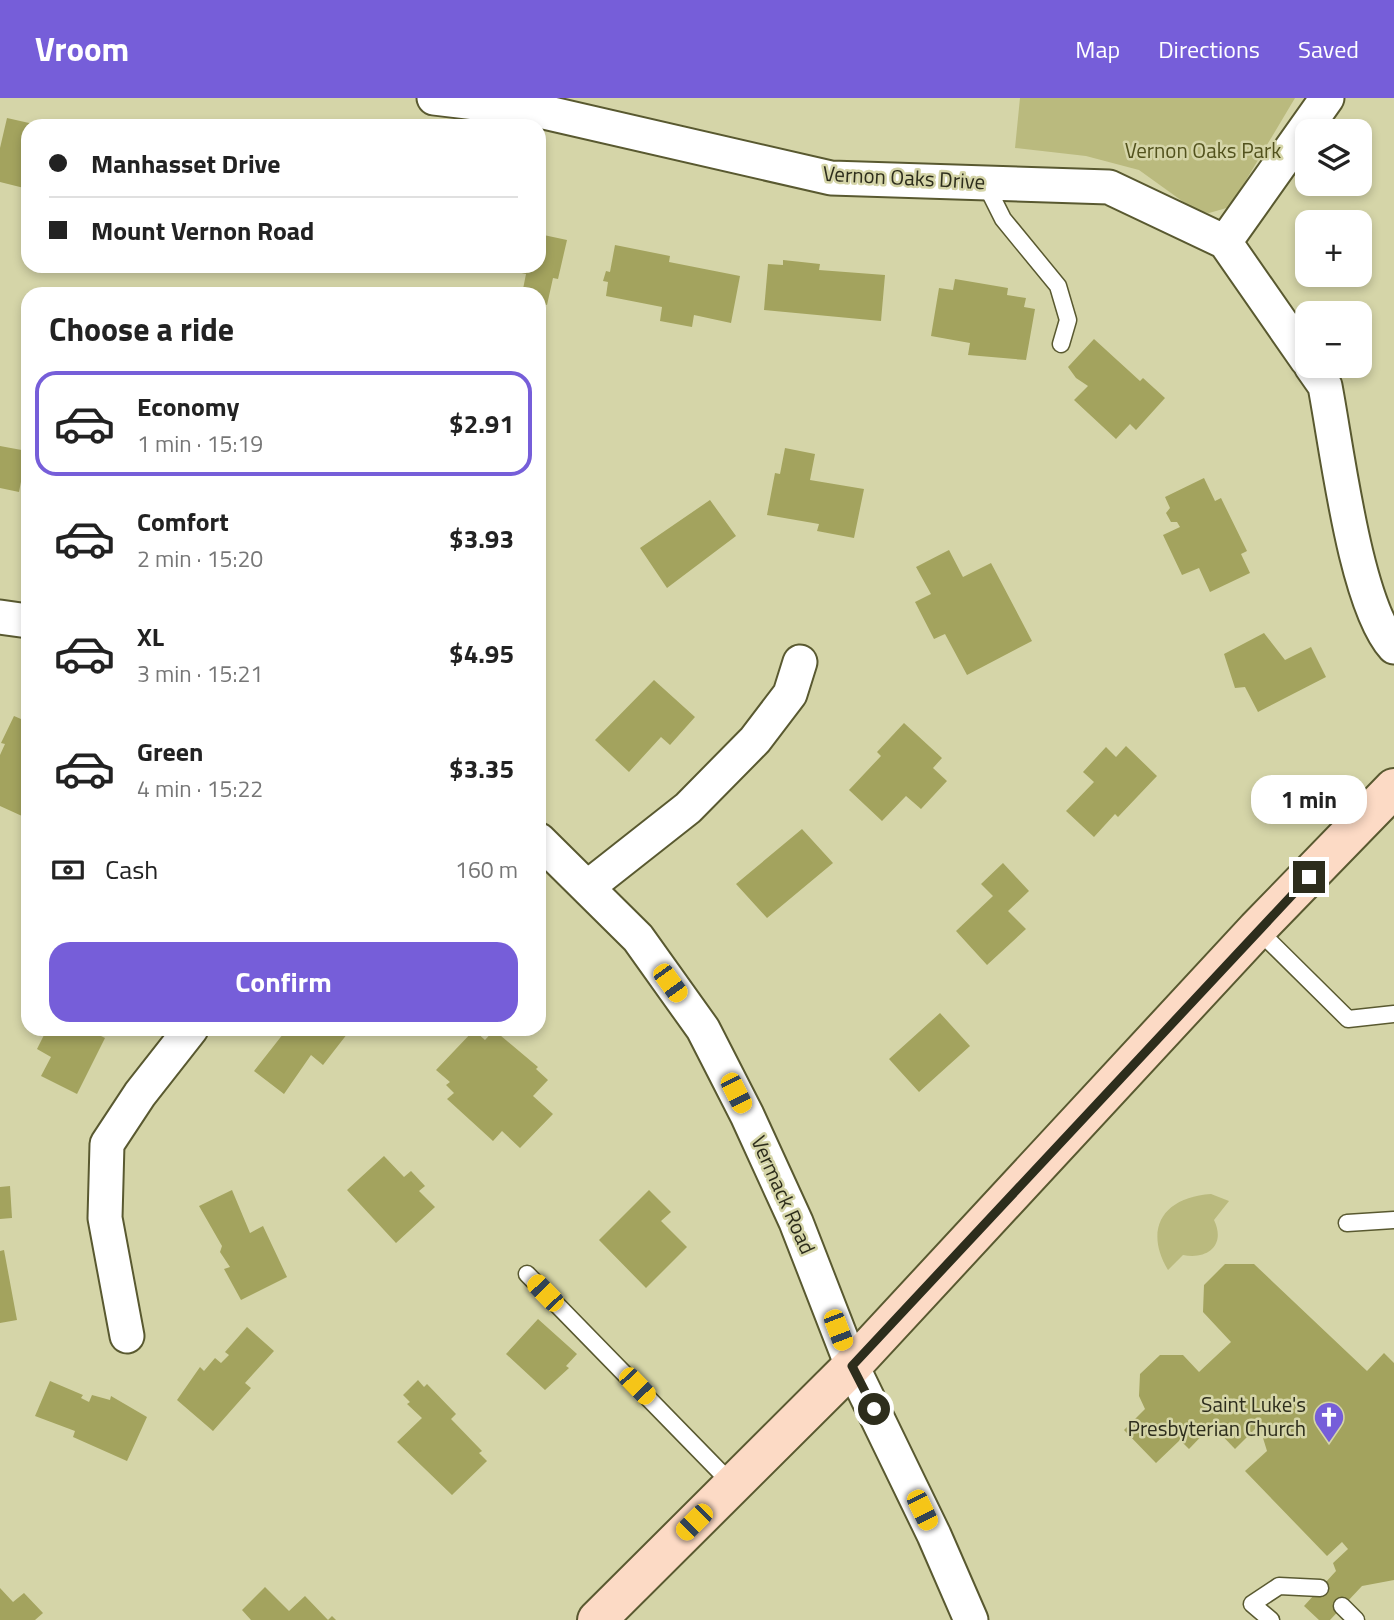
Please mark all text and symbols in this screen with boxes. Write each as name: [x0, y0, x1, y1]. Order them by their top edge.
text: Vroom: [35, 24, 129, 74]
text: Map: [1075, 31, 1120, 67]
text: Directions: [1158, 31, 1260, 67]
text: Saved: [1298, 31, 1359, 67]
map controls: [1295, 119, 1372, 378]
button: layers: [1295, 119, 1372, 196]
park label: Vernon Oaks Park: [1125, 134, 1281, 166]
text: Manhasset Drive: [91, 144, 281, 183]
street label: Vernon Oaks Drive: [822, 157, 986, 197]
button: +: [1295, 210, 1372, 287]
text: Mount Vernon Road: [91, 211, 314, 250]
button: −: [1295, 301, 1372, 378]
text: Choose a ride: [49, 305, 234, 353]
text: Economy: [137, 387, 239, 426]
icon: car: [53, 392, 116, 455]
text: $2.91: [449, 404, 514, 443]
text: 1 min · 15:19: [137, 426, 263, 461]
text: Comfort: [137, 502, 229, 541]
icon: car: [53, 507, 116, 570]
text: $3.93: [449, 519, 514, 558]
text: 2 min · 15:20: [137, 541, 263, 576]
text: XL: [137, 617, 164, 656]
icon: car: [53, 622, 116, 685]
text: $4.95: [449, 634, 514, 673]
text: 3 min · 15:21: [137, 656, 263, 691]
text: Green: [137, 732, 203, 771]
icon: car: [53, 737, 116, 800]
text: $3.35: [449, 749, 514, 788]
text: 4 min · 15:22: [137, 771, 263, 806]
callout: 1 min: [1251, 776, 1367, 824]
text: 1 min: [1281, 782, 1337, 817]
text: Cash: [105, 850, 158, 889]
icon: cash: [49, 851, 87, 889]
text: 160 m: [455, 852, 518, 887]
route end: [1293, 861, 1325, 893]
button: Confirm: [49, 942, 518, 1022]
car: [650, 960, 691, 1006]
car: [718, 1070, 755, 1116]
street label: Vermack Road: [744, 1130, 824, 1259]
car: [523, 1271, 568, 1315]
car: [821, 1307, 856, 1353]
car: [615, 1364, 660, 1408]
place label: Saint Luke's Presbyterian Church: [1128, 1388, 1306, 1444]
route start: [858, 1393, 890, 1425]
church icon: Saint Luke's Presbyterian Church: [1312, 1400, 1346, 1444]
car: [904, 1487, 941, 1533]
car: [672, 1500, 717, 1544]

